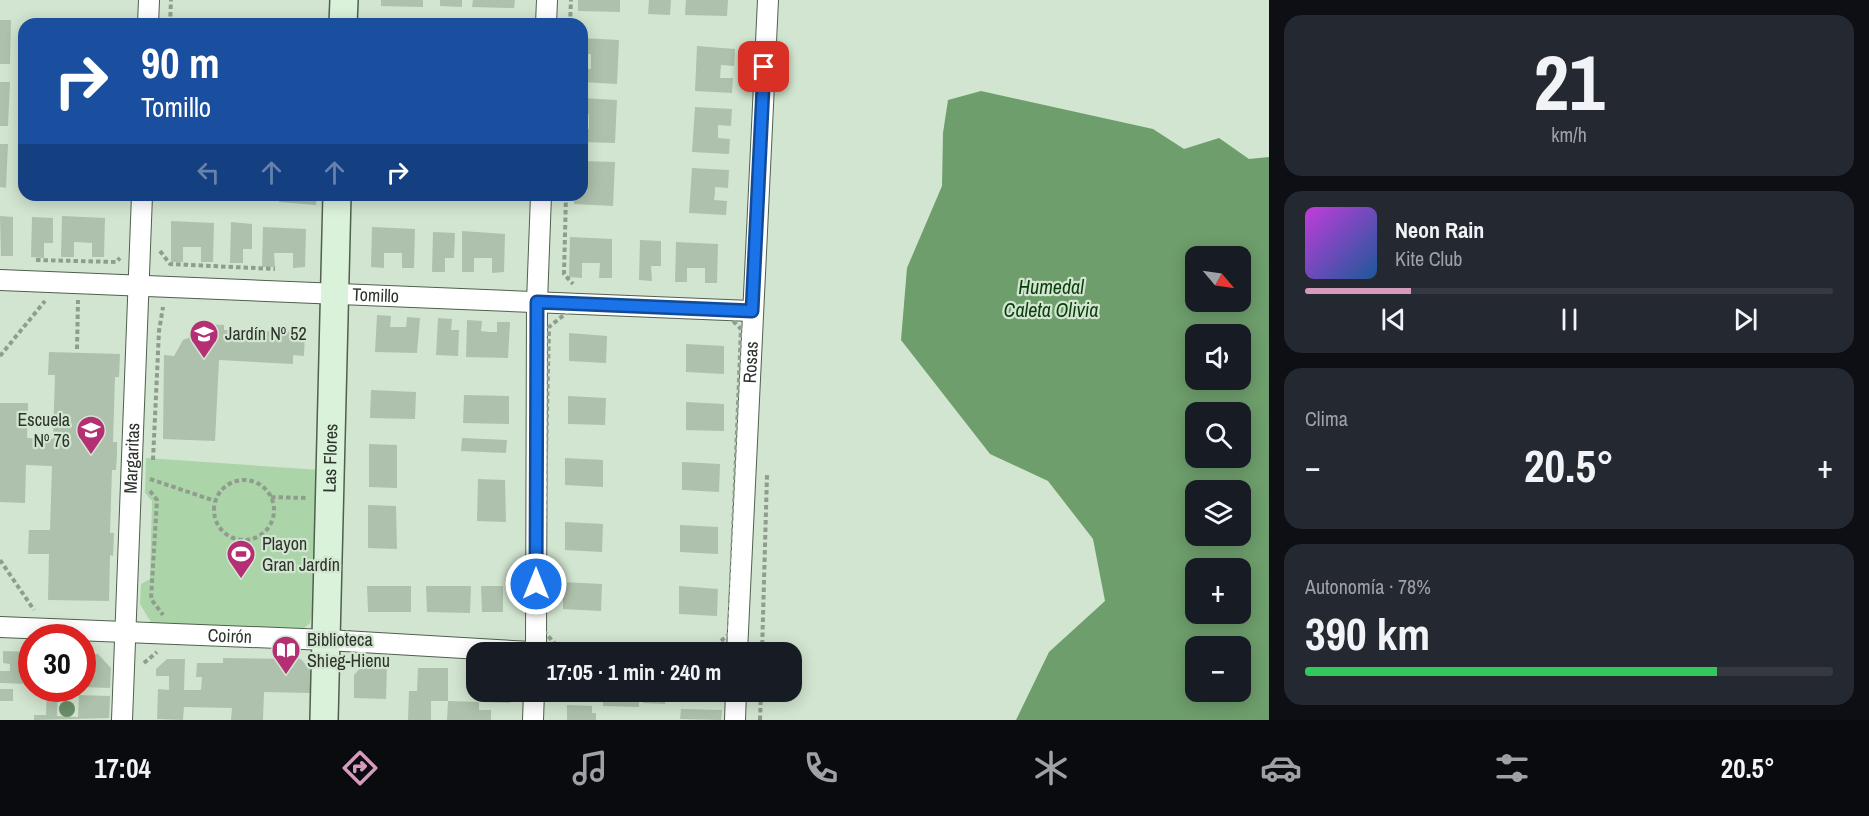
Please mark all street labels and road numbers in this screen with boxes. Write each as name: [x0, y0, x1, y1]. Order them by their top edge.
street label: Tomillo: [352, 282, 400, 308]
street label: Rosas: [737, 341, 764, 384]
street label: Margaritas: [118, 422, 145, 494]
street label: Las Flores: [317, 423, 343, 493]
street label: Coirón: [207, 622, 252, 649]

